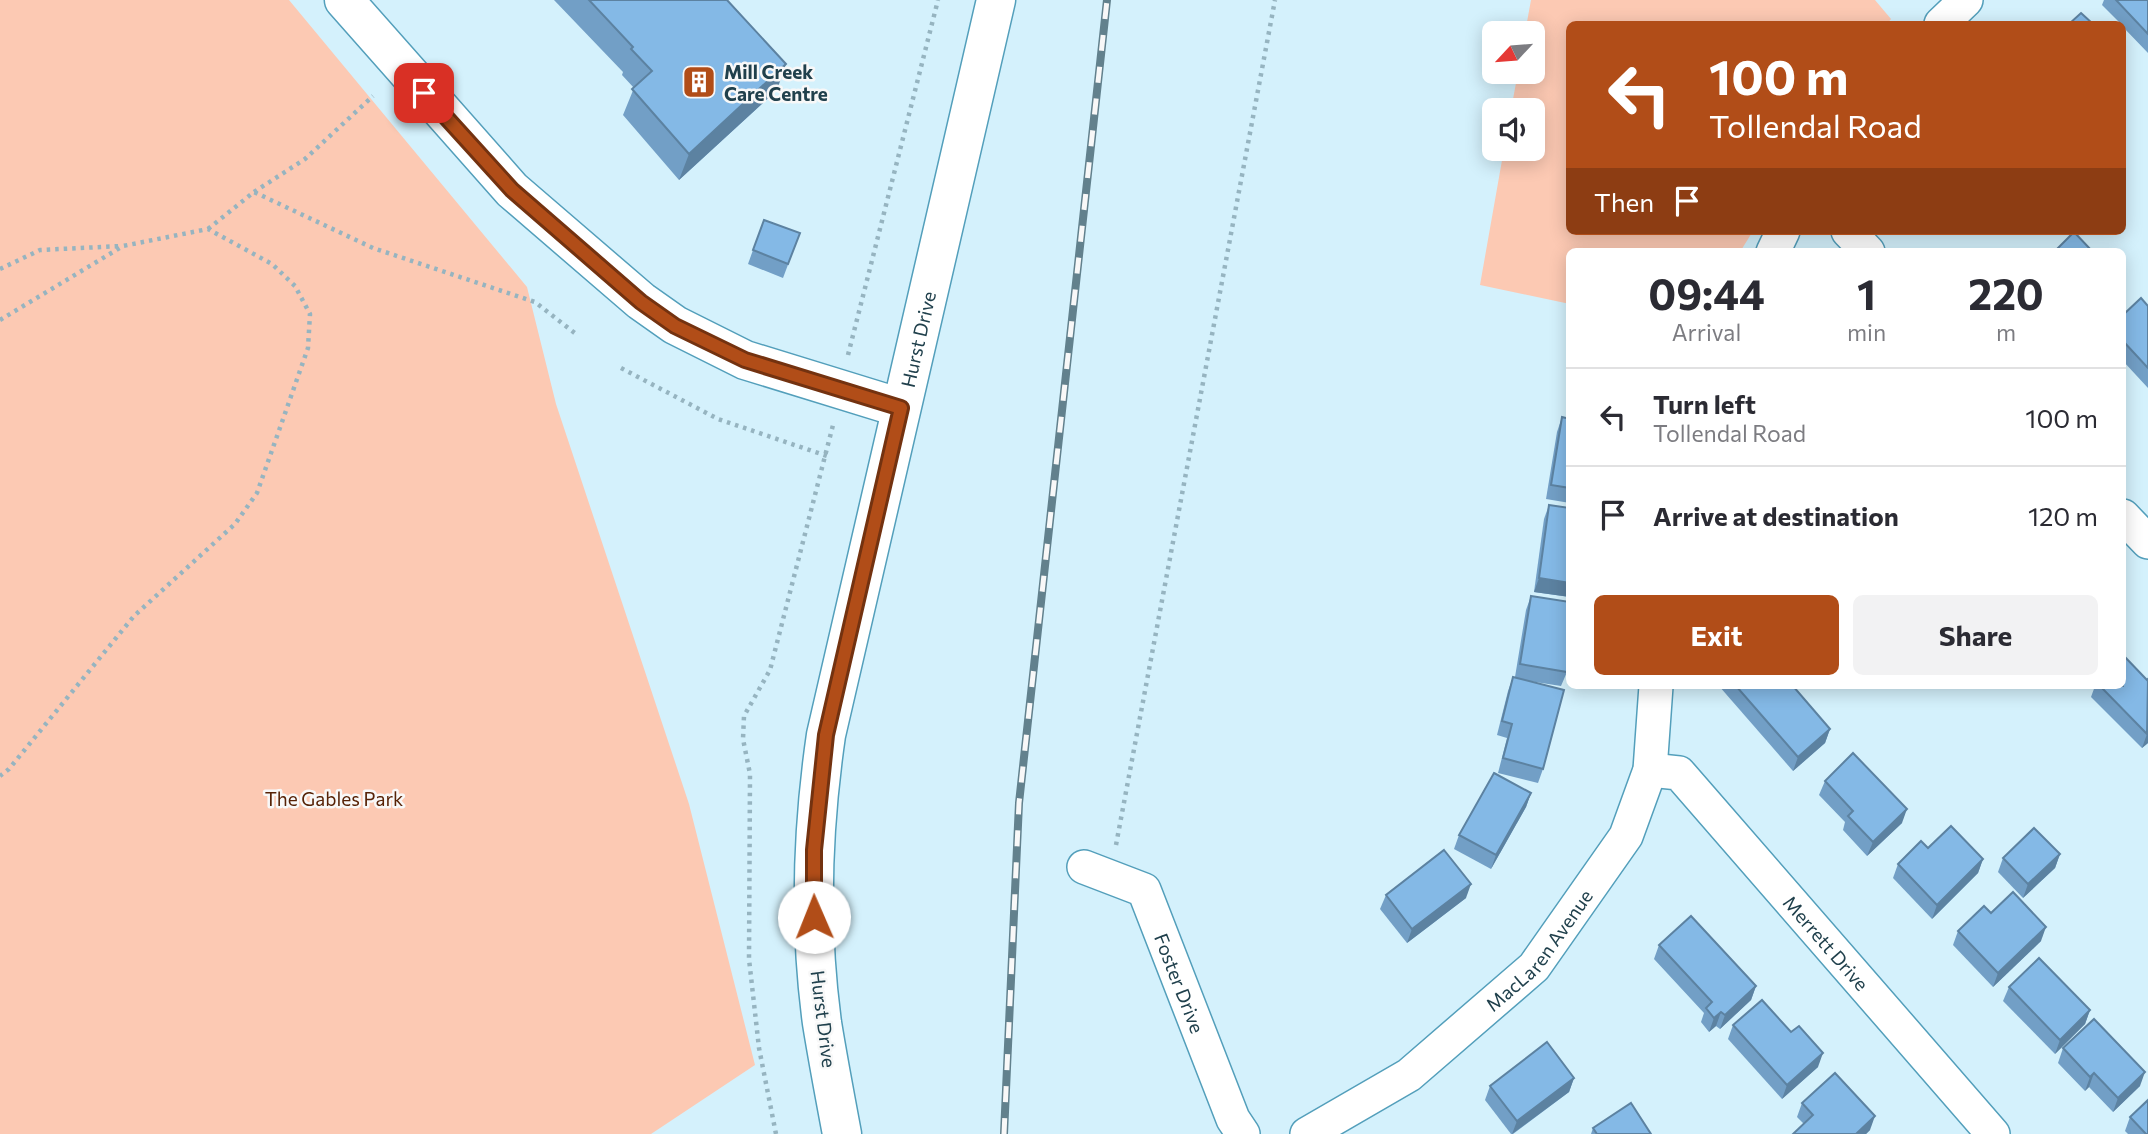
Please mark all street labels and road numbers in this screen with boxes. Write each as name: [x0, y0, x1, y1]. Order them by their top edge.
street label: Hurst Drive: [895, 289, 940, 390]
street label: MacLaren Avenue: [1481, 885, 1597, 1015]
street label: Merrett Drive: [1779, 891, 1874, 995]
street label: Foster Drive: [1150, 930, 1210, 1036]
street label: Hurst Drive: [807, 969, 841, 1069]

